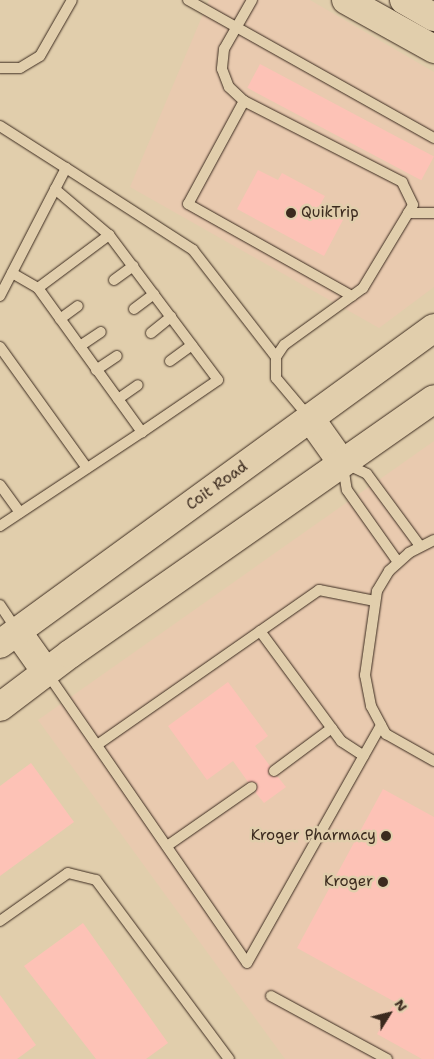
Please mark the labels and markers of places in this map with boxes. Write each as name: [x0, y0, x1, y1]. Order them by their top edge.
place label: QuikTrip: [301, 204, 359, 222]
marker: QuikTrip: [285, 207, 297, 219]
place label: Kroger Pharmacy: [251, 827, 376, 845]
marker: Kroger Pharmacy: [380, 830, 392, 842]
place label: Kroger: [324, 873, 373, 891]
marker: Kroger: [377, 876, 389, 888]

